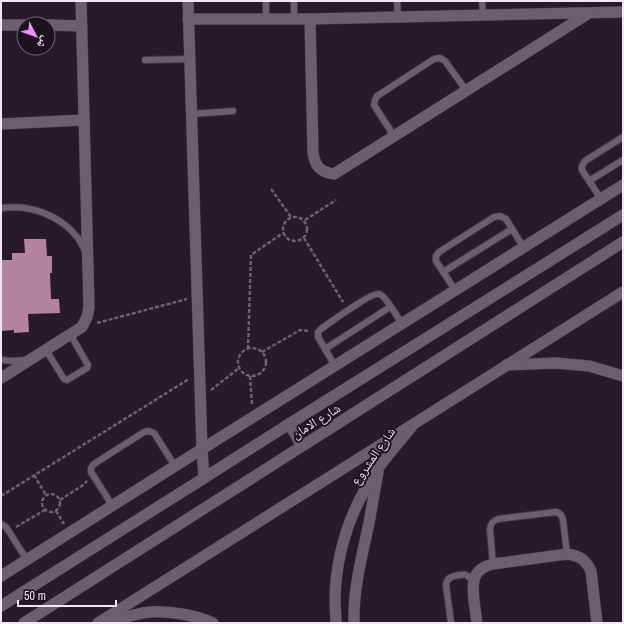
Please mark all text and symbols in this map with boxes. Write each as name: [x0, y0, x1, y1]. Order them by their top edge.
north arrow: [16, 16, 56, 56]
text: ش: [33, 33, 53, 52]
street label: شارع الامان: [288, 399, 344, 443]
street label: شارع المشروع: [347, 424, 400, 489]
scale bar: [18, 582, 116, 608]
text: 50 m: [24, 588, 46, 604]

